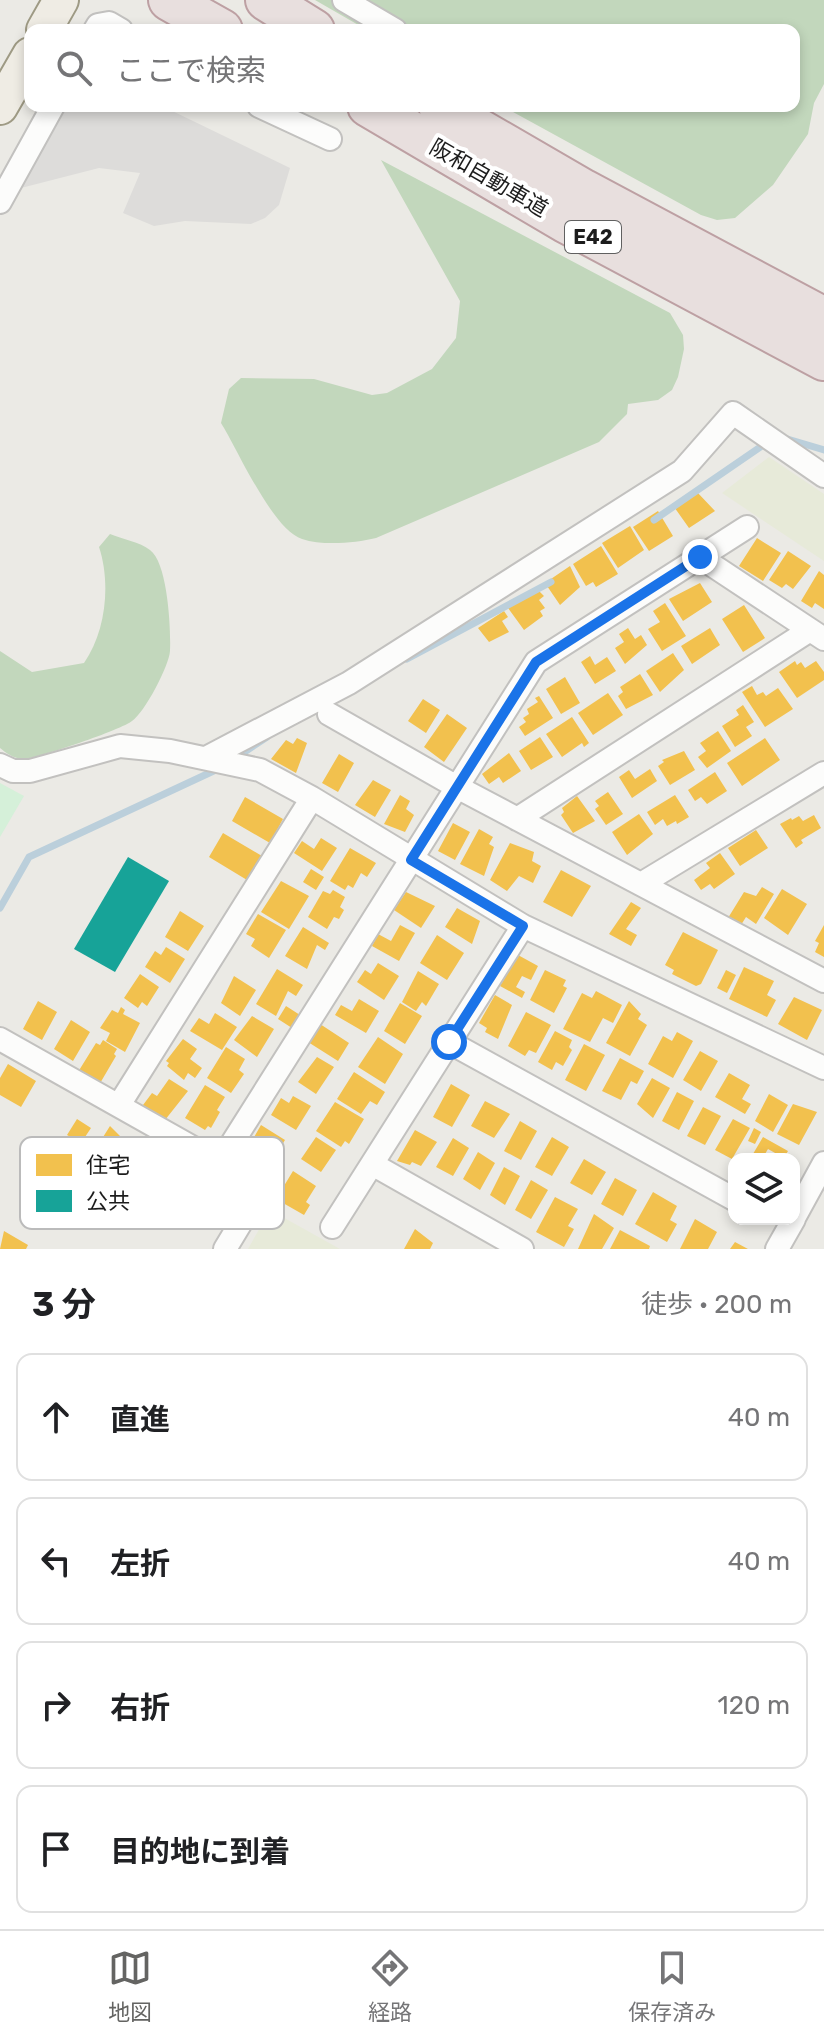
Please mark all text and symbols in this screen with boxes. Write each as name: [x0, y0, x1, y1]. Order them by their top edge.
search box: [24, 24, 800, 112]
icon: search: [52, 46, 96, 90]
text: ここで検索: [116, 53, 266, 89]
street label: 阪和自動車道: [425, 133, 553, 223]
road number: E42: [565, 221, 621, 253]
route end: [682, 539, 718, 575]
route start: [431, 1024, 467, 1060]
legend: [20, 1137, 284, 1229]
text: 住宅: [86, 1152, 130, 1179]
map controls: [728, 1153, 800, 1225]
button: layers: [728, 1153, 800, 1225]
text: 公共: [86, 1188, 130, 1215]
text: 3 分: [32, 1284, 96, 1325]
text: 徒歩 · 200 m: [641, 1289, 792, 1320]
icon: ahead: [34, 1395, 78, 1439]
text: 直進: [110, 1402, 170, 1438]
text: 40 m: [728, 1402, 790, 1433]
icon: left: [34, 1539, 78, 1583]
text: 左折: [110, 1546, 170, 1582]
text: 40 m: [728, 1546, 790, 1577]
icon: right: [34, 1683, 78, 1727]
text: 右折: [110, 1690, 170, 1726]
text: 120 m: [718, 1690, 790, 1721]
icon: arrive: [34, 1827, 78, 1871]
text: 目的地に到着: [110, 1834, 290, 1870]
tab: 地図: [108, 1946, 152, 2026]
tab: 経路: [368, 1946, 412, 2026]
tab: 保存済み: [628, 1946, 716, 2026]

